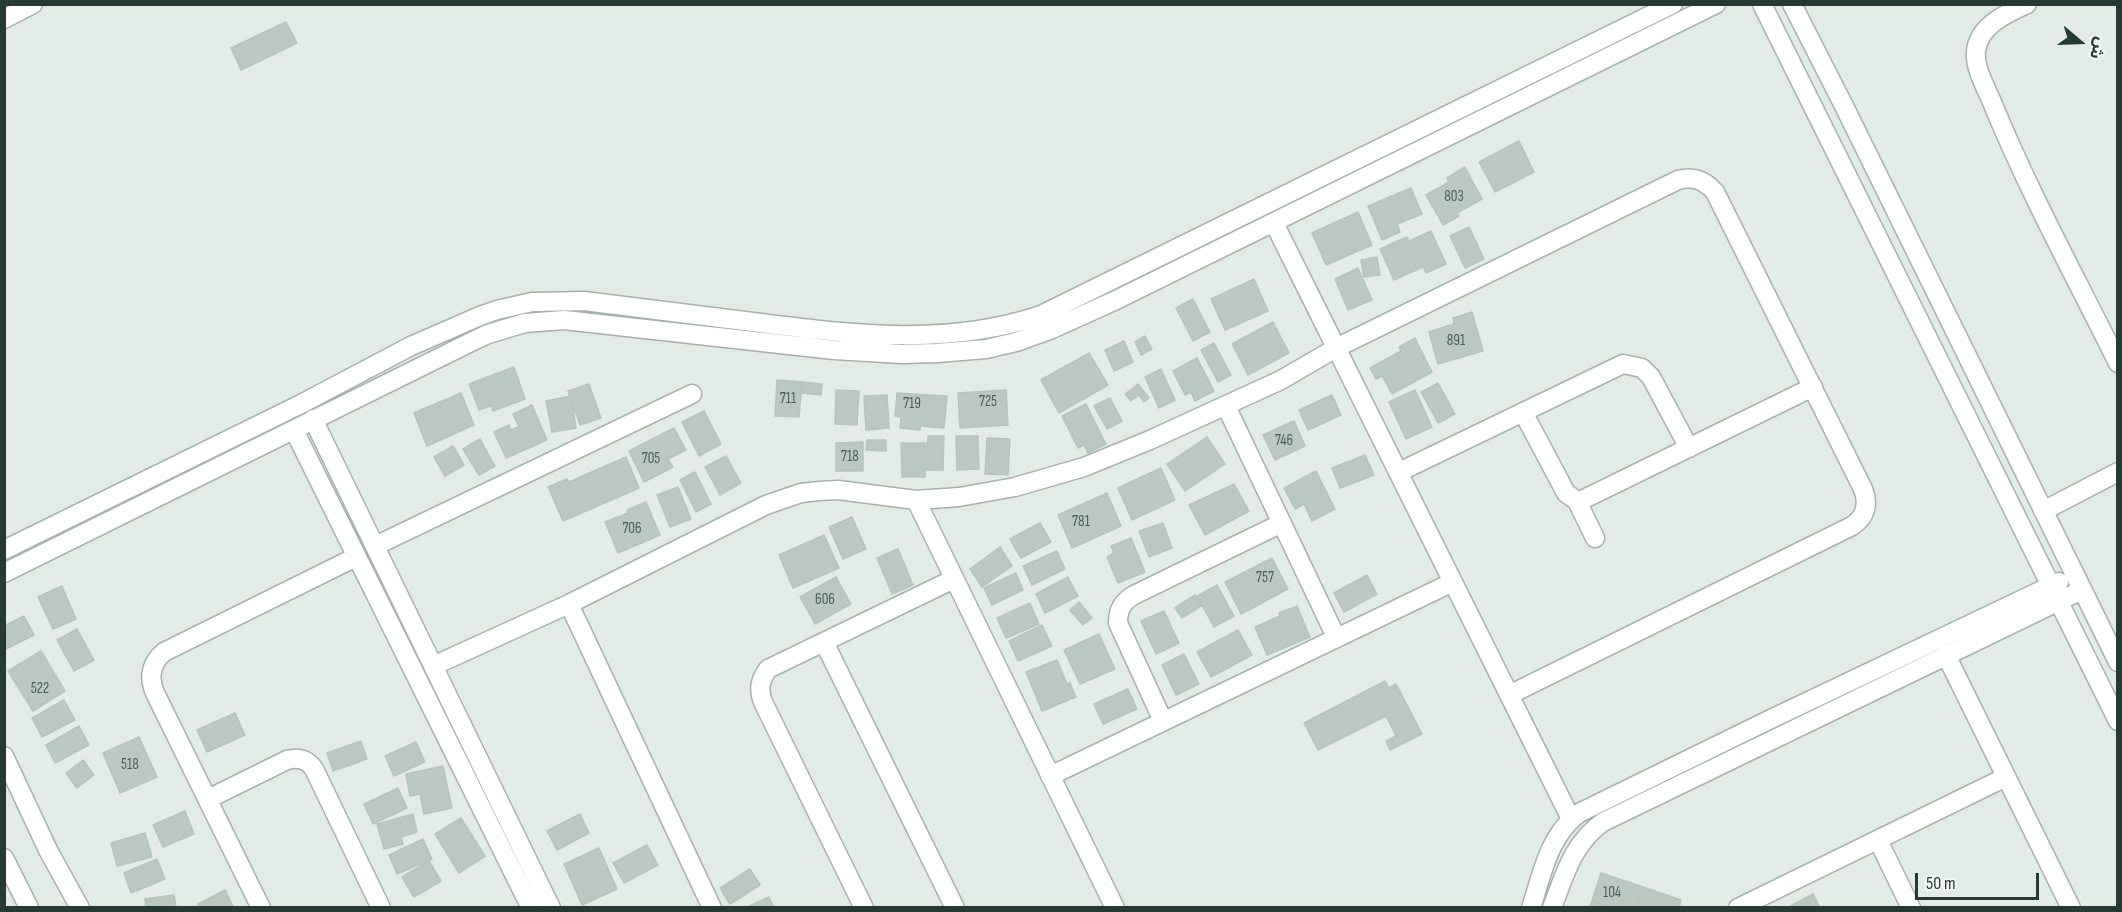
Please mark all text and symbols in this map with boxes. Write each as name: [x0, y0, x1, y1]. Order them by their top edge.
north arrow: [2050, 12, 2110, 72]
text: ش: [2085, 35, 2110, 61]
house number: 803: [1444, 188, 1464, 206]
house number: 891: [1447, 332, 1465, 350]
house number: 711: [780, 390, 796, 408]
house number: 725: [979, 393, 997, 411]
house number: 719: [903, 395, 921, 413]
house number: 746: [1275, 432, 1293, 450]
house number: 718: [841, 448, 859, 466]
house number: 705: [642, 450, 660, 468]
house number: 781: [1072, 513, 1090, 531]
house number: 706: [622, 520, 642, 538]
house number: 757: [1256, 569, 1274, 587]
house number: 606: [815, 591, 835, 609]
house number: 522: [31, 680, 49, 698]
house number: 518: [121, 756, 139, 774]
scale bar: [1918, 861, 2042, 899]
text: 50 m: [1926, 873, 1956, 894]
house number: 104: [1603, 884, 1621, 902]

